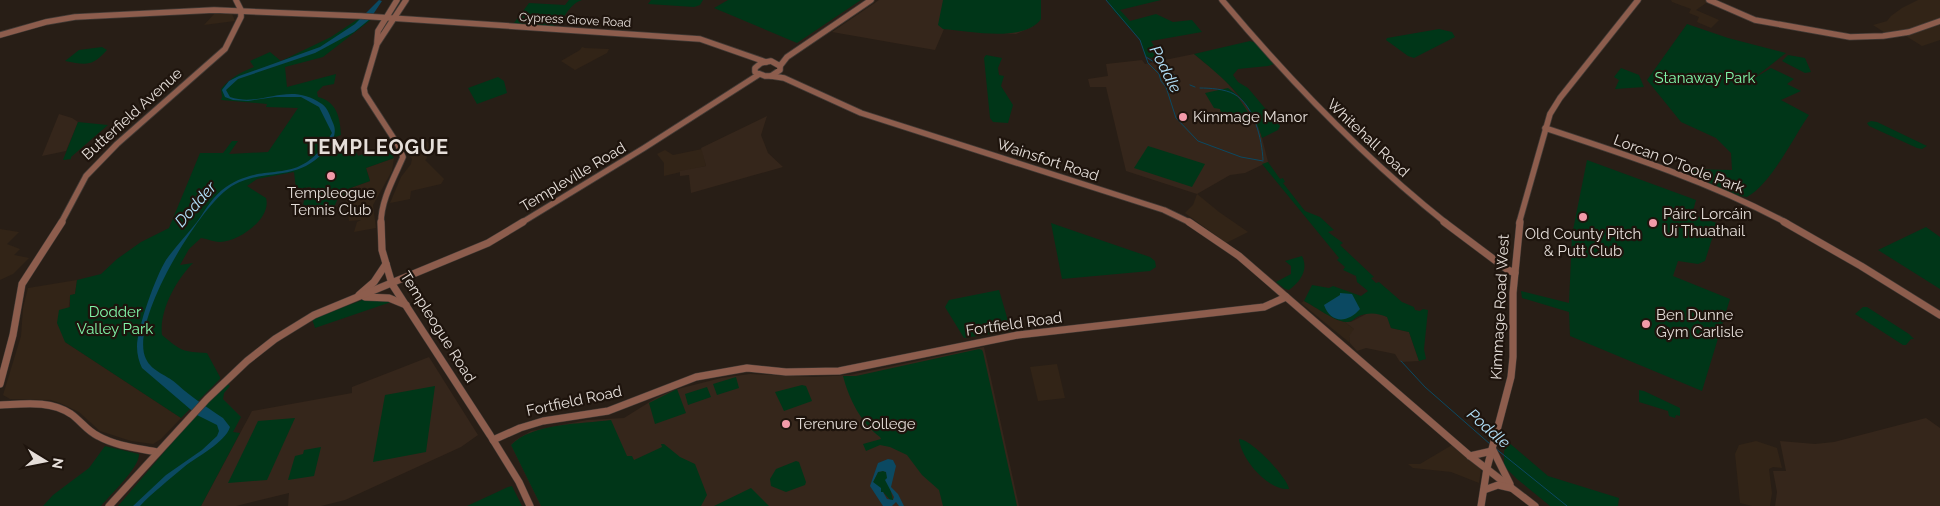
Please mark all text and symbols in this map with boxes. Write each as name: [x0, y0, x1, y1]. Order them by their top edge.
street label: Cypress Grove Road: [518, 10, 632, 30]
water label: Poddle: [1146, 42, 1186, 96]
street label: Butterfield Avenue: [78, 64, 186, 164]
park label: Stanaway Park: [1655, 69, 1756, 87]
street label: Whitehall Road: [1323, 95, 1413, 181]
place label: Kimmage Manor: [1193, 108, 1308, 126]
marker: Kimmage Manor: [1177, 111, 1189, 123]
street label: Lorcan O'Toole Park: [1611, 131, 1747, 197]
district label: TEMPLEOGUE: [305, 135, 449, 159]
street label: Wainsfort Road: [995, 135, 1101, 185]
street label: Templeville Road: [517, 138, 629, 216]
marker: Templeogue Tennis Club: [325, 170, 337, 182]
water label: Dodder: [171, 178, 220, 231]
place label: Templeogue Tennis Club: [287, 184, 375, 219]
place label: Páirc Lorcáin Uí Thuathail: [1663, 205, 1752, 240]
marker: Old County Pitch & Putt Club: [1577, 211, 1589, 223]
marker: Páirc Lorcáin Uí Thuathail: [1647, 217, 1659, 229]
place label: Old County Pitch & Putt Club: [1525, 225, 1641, 260]
street label: Kimmage Road West: [1487, 234, 1513, 380]
street label: Templeogue Road: [396, 268, 480, 386]
park label: Dodder Valley Park: [77, 303, 153, 338]
place label: Ben Dunne Gym Carlisle: [1656, 306, 1744, 341]
street label: Fortfield Road: [965, 308, 1063, 340]
marker: Ben Dunne Gym Carlisle: [1640, 318, 1652, 330]
street label: Fortfield Road: [525, 382, 623, 420]
water label: Poddle: [1463, 405, 1514, 452]
place label: Terenure College: [796, 415, 916, 433]
marker: Terenure College: [780, 418, 792, 430]
north arrow: [20, 436, 70, 486]
text: N: [49, 457, 67, 470]

